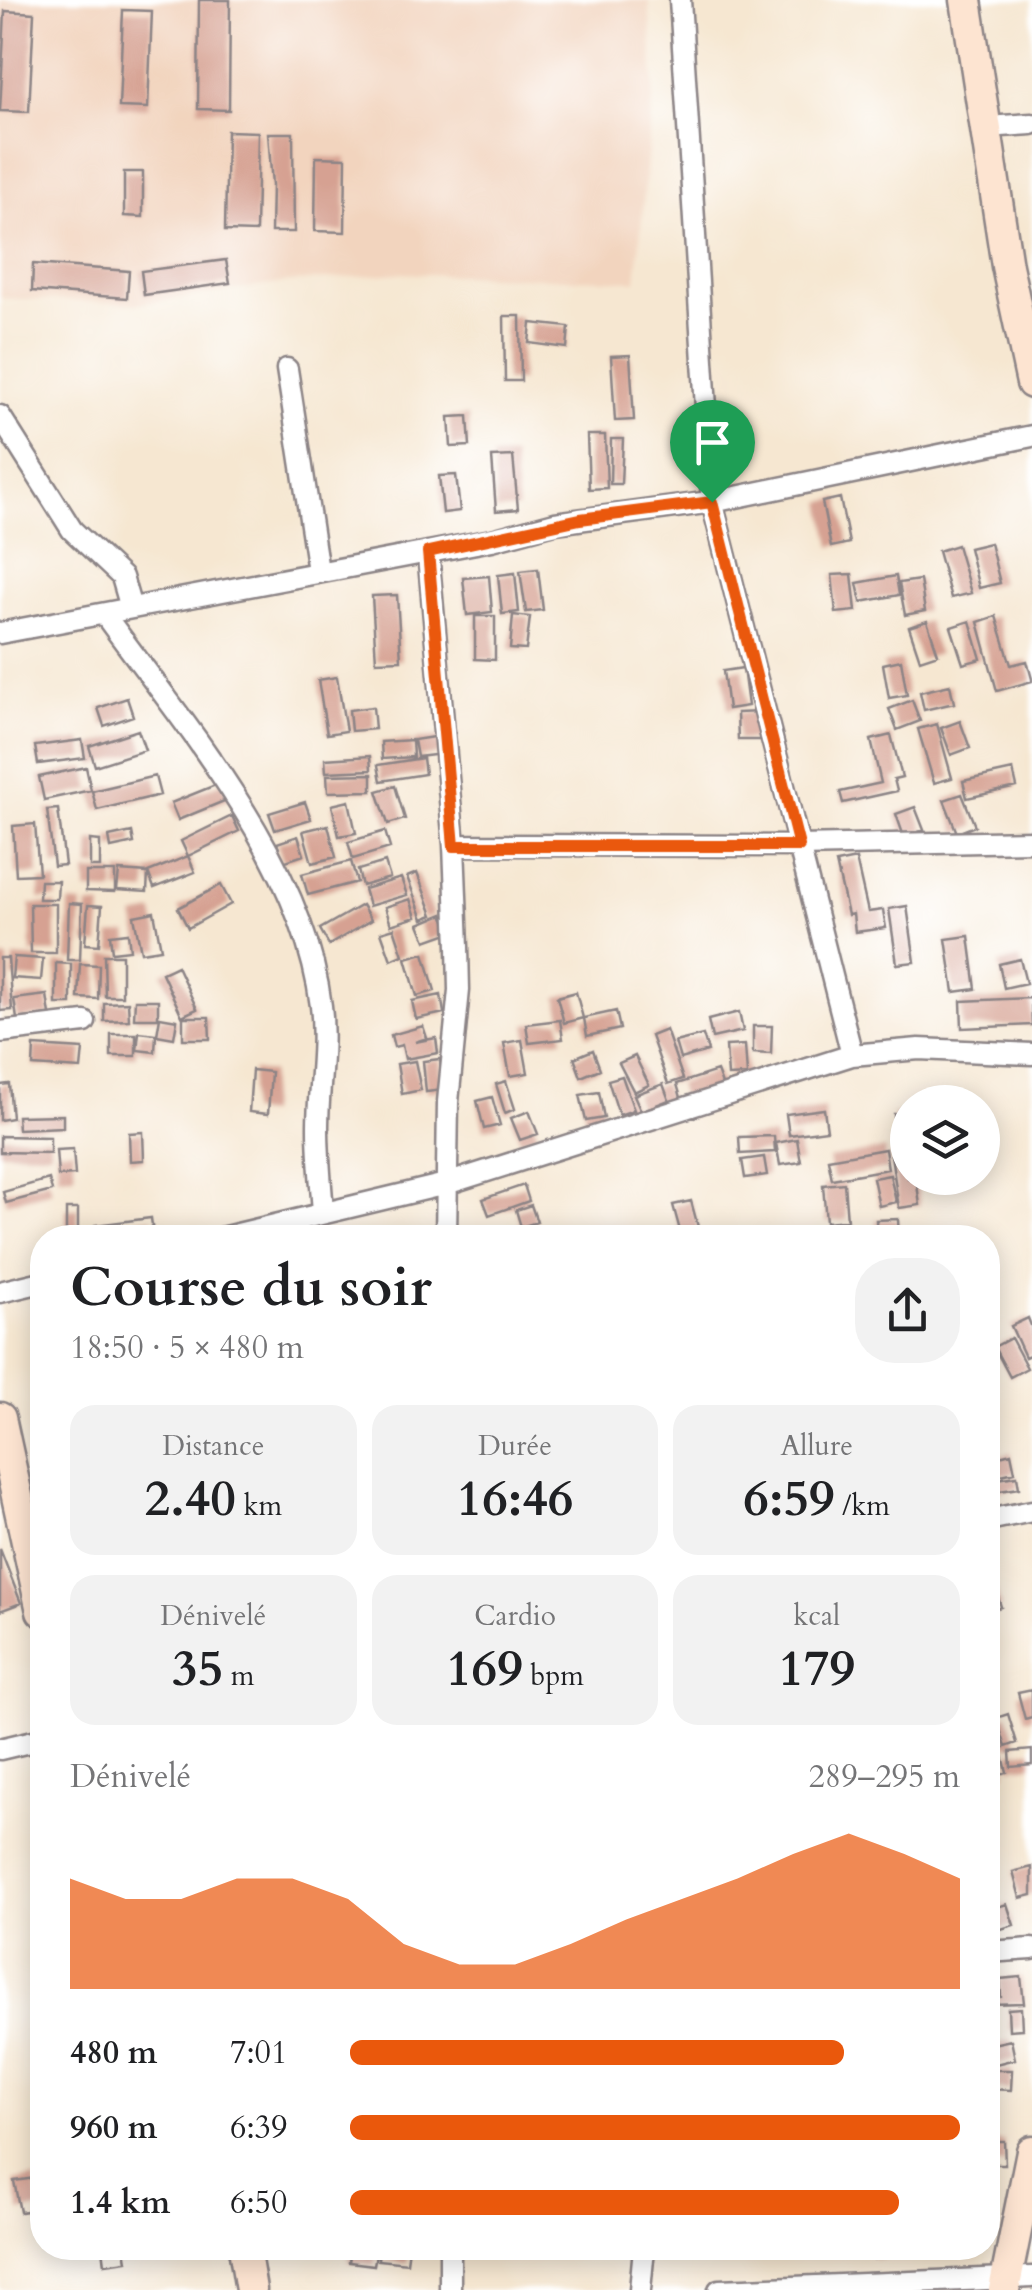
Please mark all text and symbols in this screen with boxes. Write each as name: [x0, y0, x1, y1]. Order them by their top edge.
pin: [670, 400, 755, 503]
icon: arrive: [685, 415, 740, 470]
map controls: [890, 1085, 1000, 1195]
button: layers: [890, 1085, 1000, 1195]
text: Course du soir: [70, 1251, 432, 1325]
button: share: [855, 1258, 960, 1363]
text: 18:50 · 5 × 480 m: [70, 1326, 304, 1370]
text: Distance: [162, 1427, 265, 1465]
text: Durée: [478, 1427, 552, 1465]
text: Allure: [780, 1427, 853, 1465]
text: 2.40: [145, 1465, 236, 1533]
text: 16:46: [457, 1465, 573, 1533]
text: 6:59: [743, 1465, 835, 1533]
text: km: [236, 1487, 282, 1525]
text: /km: [835, 1487, 890, 1525]
text: Dénivelé: [160, 1597, 266, 1635]
text: Cardio: [474, 1597, 556, 1635]
text: kcal: [793, 1597, 840, 1635]
text: 35: [172, 1635, 223, 1703]
text: 169: [446, 1635, 523, 1703]
text: 179: [778, 1635, 855, 1703]
text: m: [223, 1657, 255, 1695]
text: bpm: [523, 1657, 584, 1695]
text: Dénivelé: [70, 1755, 191, 1799]
text: 289–295 m: [808, 1755, 960, 1799]
text: 480 m: [70, 2031, 157, 2075]
text: 7:01: [230, 2031, 287, 2075]
text: 960 m: [70, 2106, 157, 2150]
text: 6:39: [230, 2106, 287, 2150]
text: 1.4 km: [70, 2181, 170, 2225]
text: 6:50: [230, 2181, 287, 2225]

